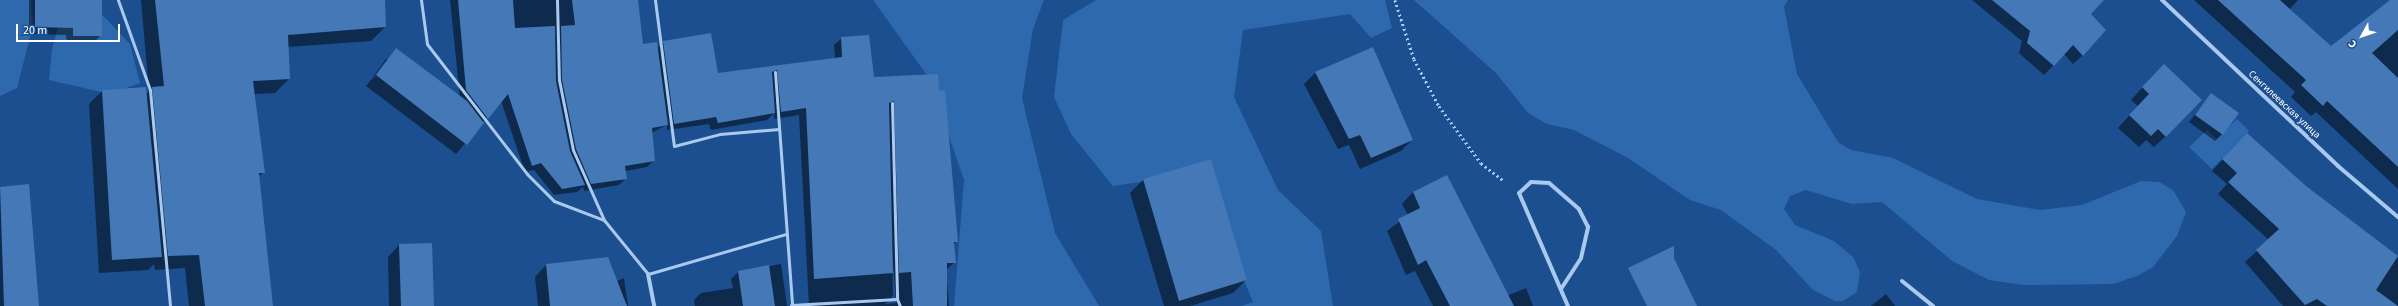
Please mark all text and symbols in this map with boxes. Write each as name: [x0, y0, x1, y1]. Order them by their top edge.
scale bar: [18, 16, 122, 42]
north arrow: [2342, 16, 2382, 56]
text: 20 m: [23, 22, 47, 39]
text: С: [2345, 37, 2360, 51]
street label: Сенгилеевская улица: [2245, 68, 2323, 142]

